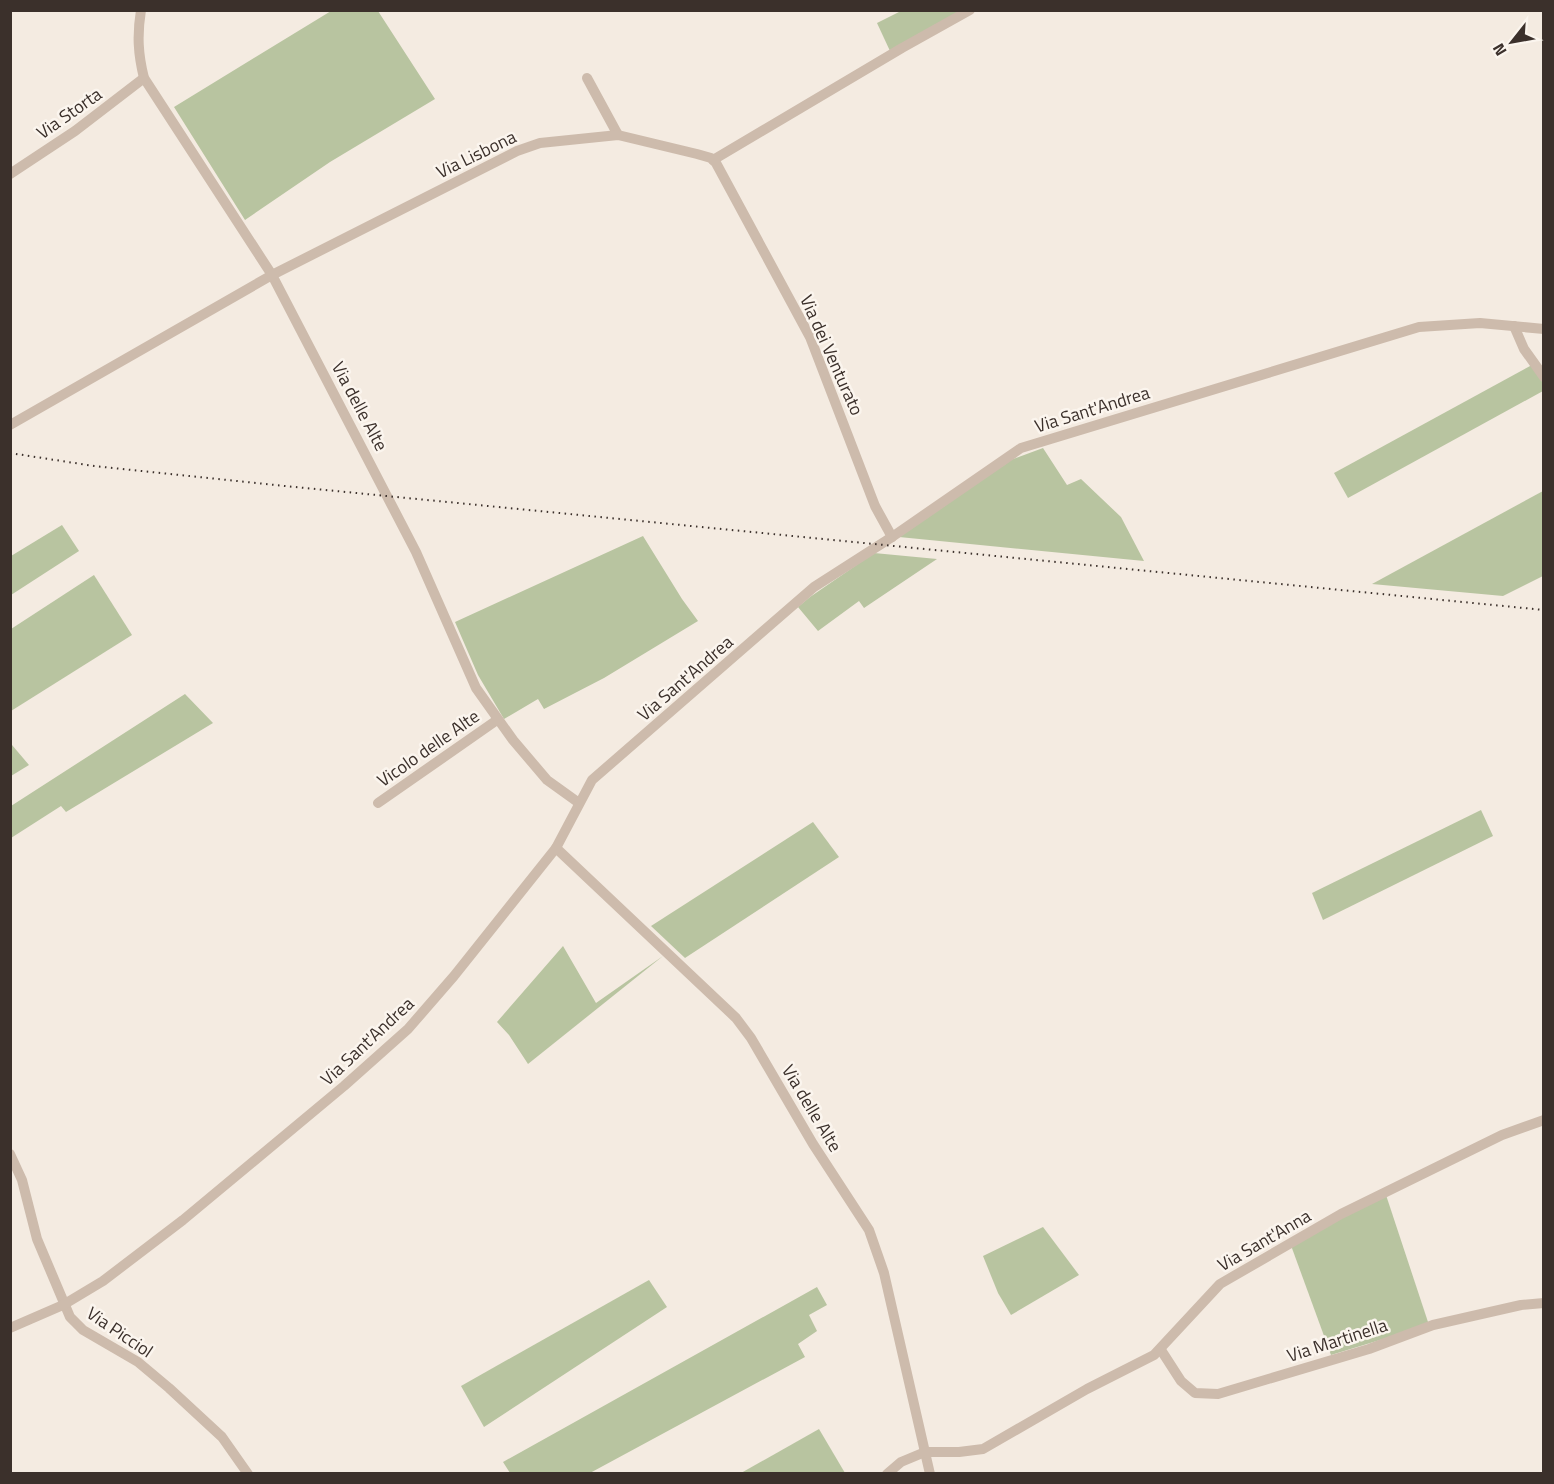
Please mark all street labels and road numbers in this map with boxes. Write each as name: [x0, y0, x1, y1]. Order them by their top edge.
street label: Via Storta: [31, 81, 107, 145]
street label: Via Lisbona: [431, 123, 521, 185]
street label: Via dei Venturato: [793, 290, 871, 420]
street label: Via delle Alte: [325, 357, 395, 455]
street label: Via Sant'Andrea: [1031, 379, 1153, 439]
street label: Via Sant'Andrea: [631, 629, 739, 727]
street label: Vicolo delle Alte: [371, 703, 485, 793]
street label: Via Sant'Andrea: [314, 990, 420, 1092]
street label: Via delle Alte: [775, 1059, 849, 1157]
street label: Via Sant'Anna: [1212, 1202, 1316, 1278]
street label: Via Picciol: [81, 1300, 159, 1364]
street label: Via Martinella: [1283, 1311, 1391, 1369]

